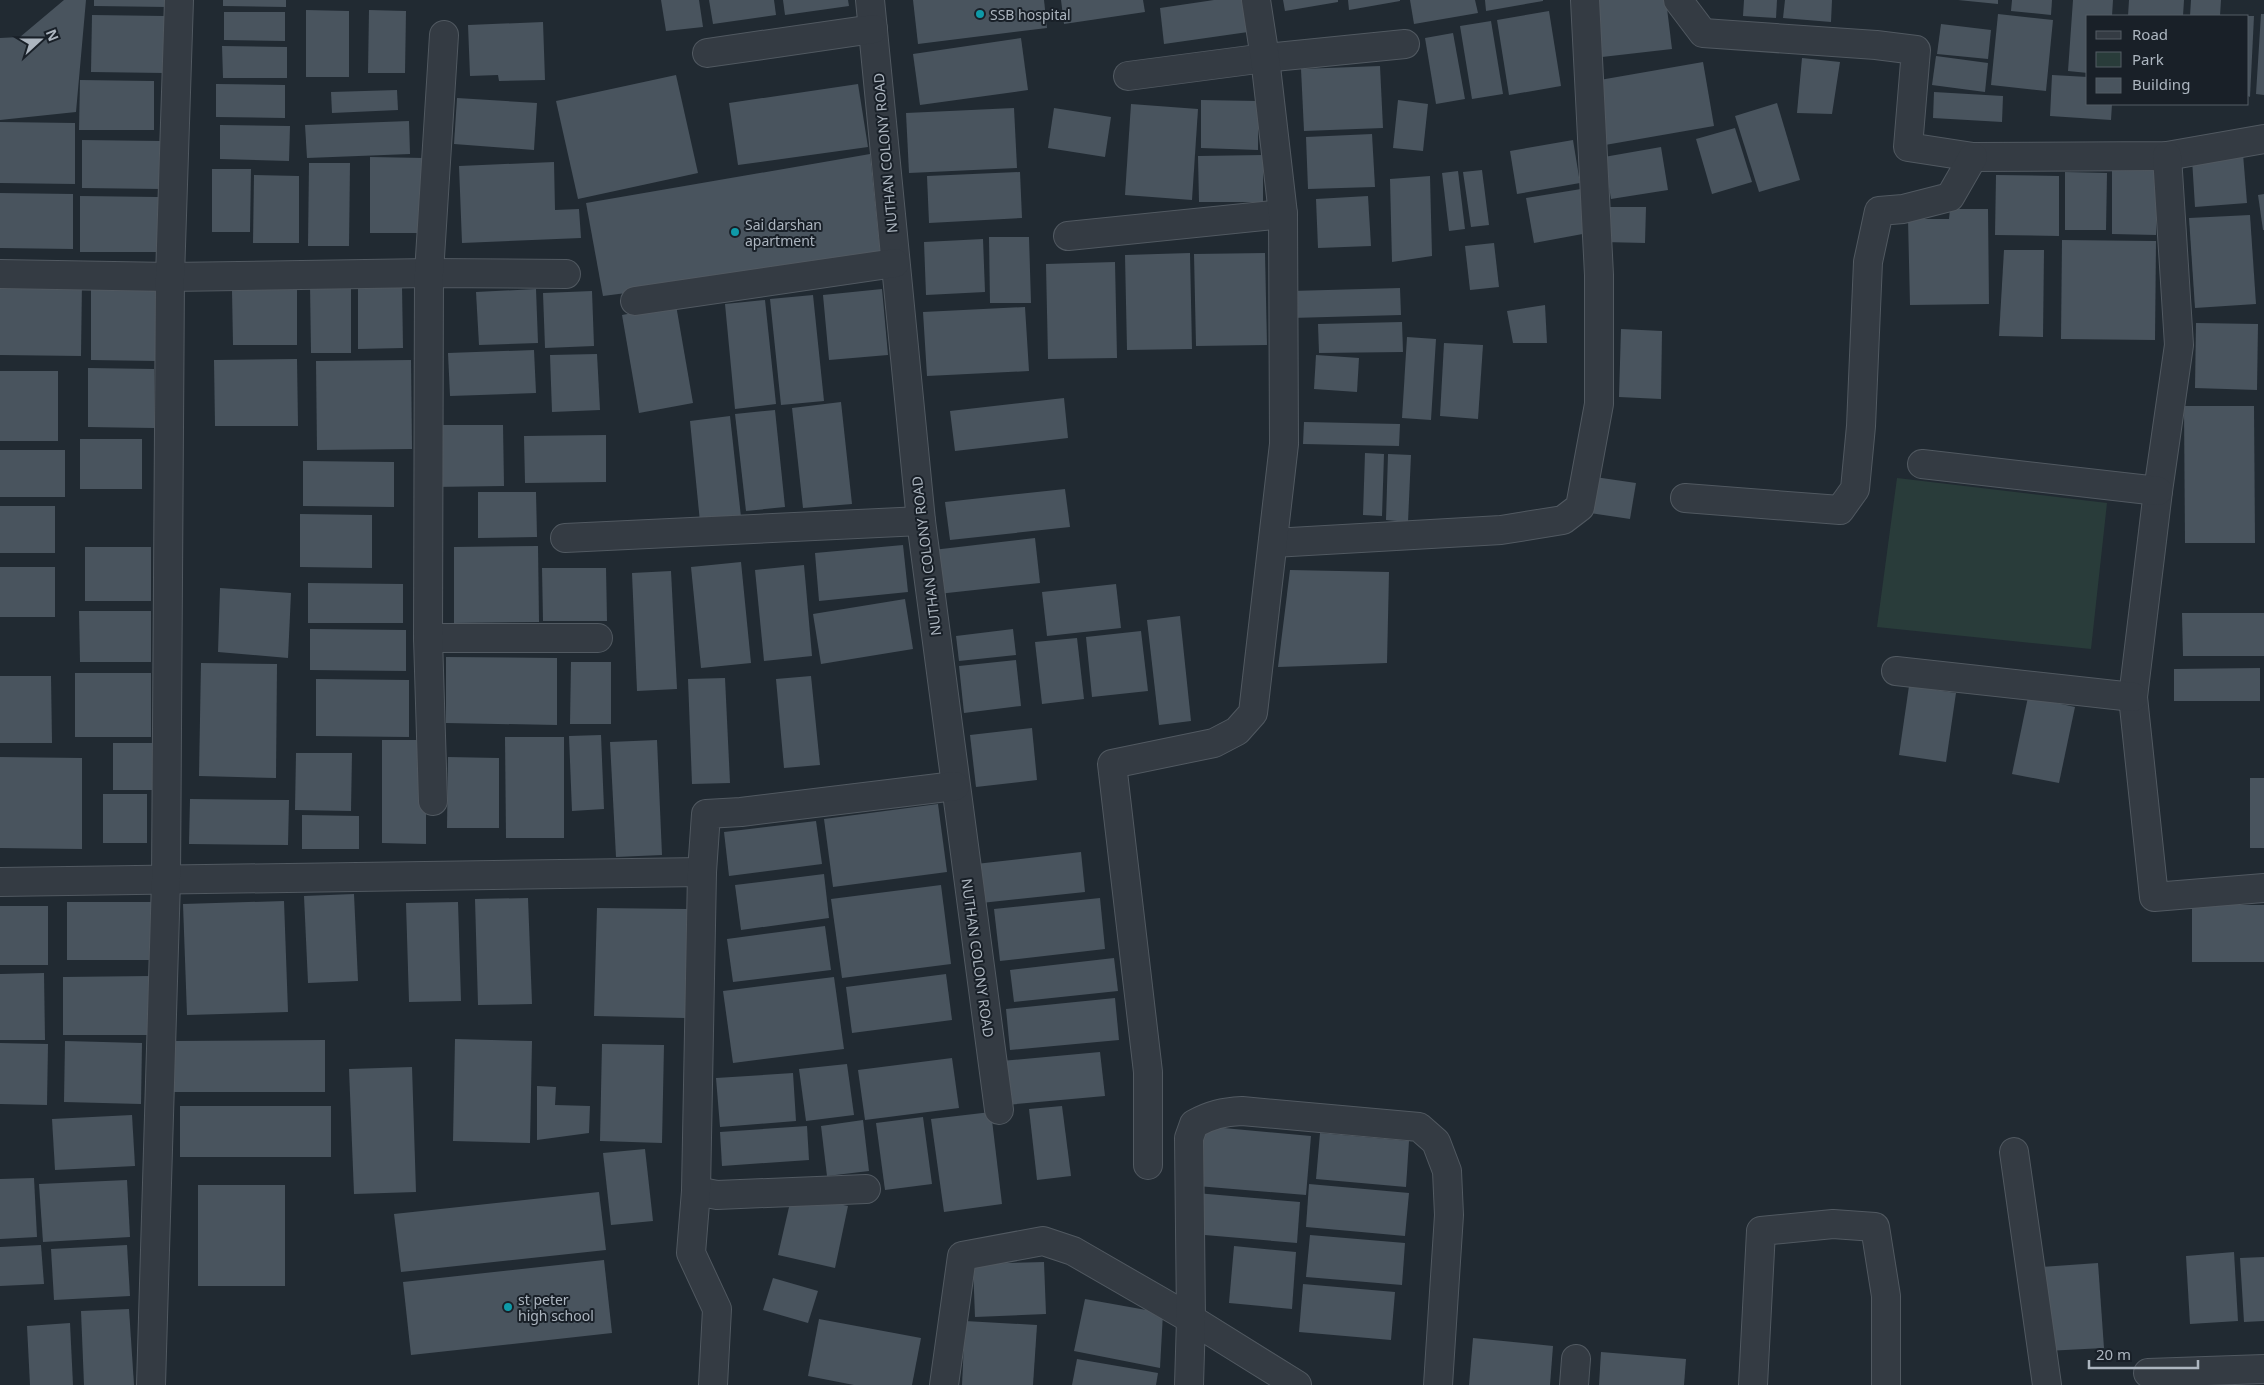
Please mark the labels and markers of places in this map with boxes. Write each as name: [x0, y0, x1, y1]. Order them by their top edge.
place label: SSB hospital: [990, 5, 1071, 24]
marker: SSB hospital: [974, 8, 986, 20]
place label: Sai darshan apartment: [745, 215, 822, 250]
marker: Sai darshan apartment: [729, 226, 741, 238]
place label: st peter high school: [518, 1290, 594, 1325]
marker: st peter high school: [502, 1301, 514, 1313]

